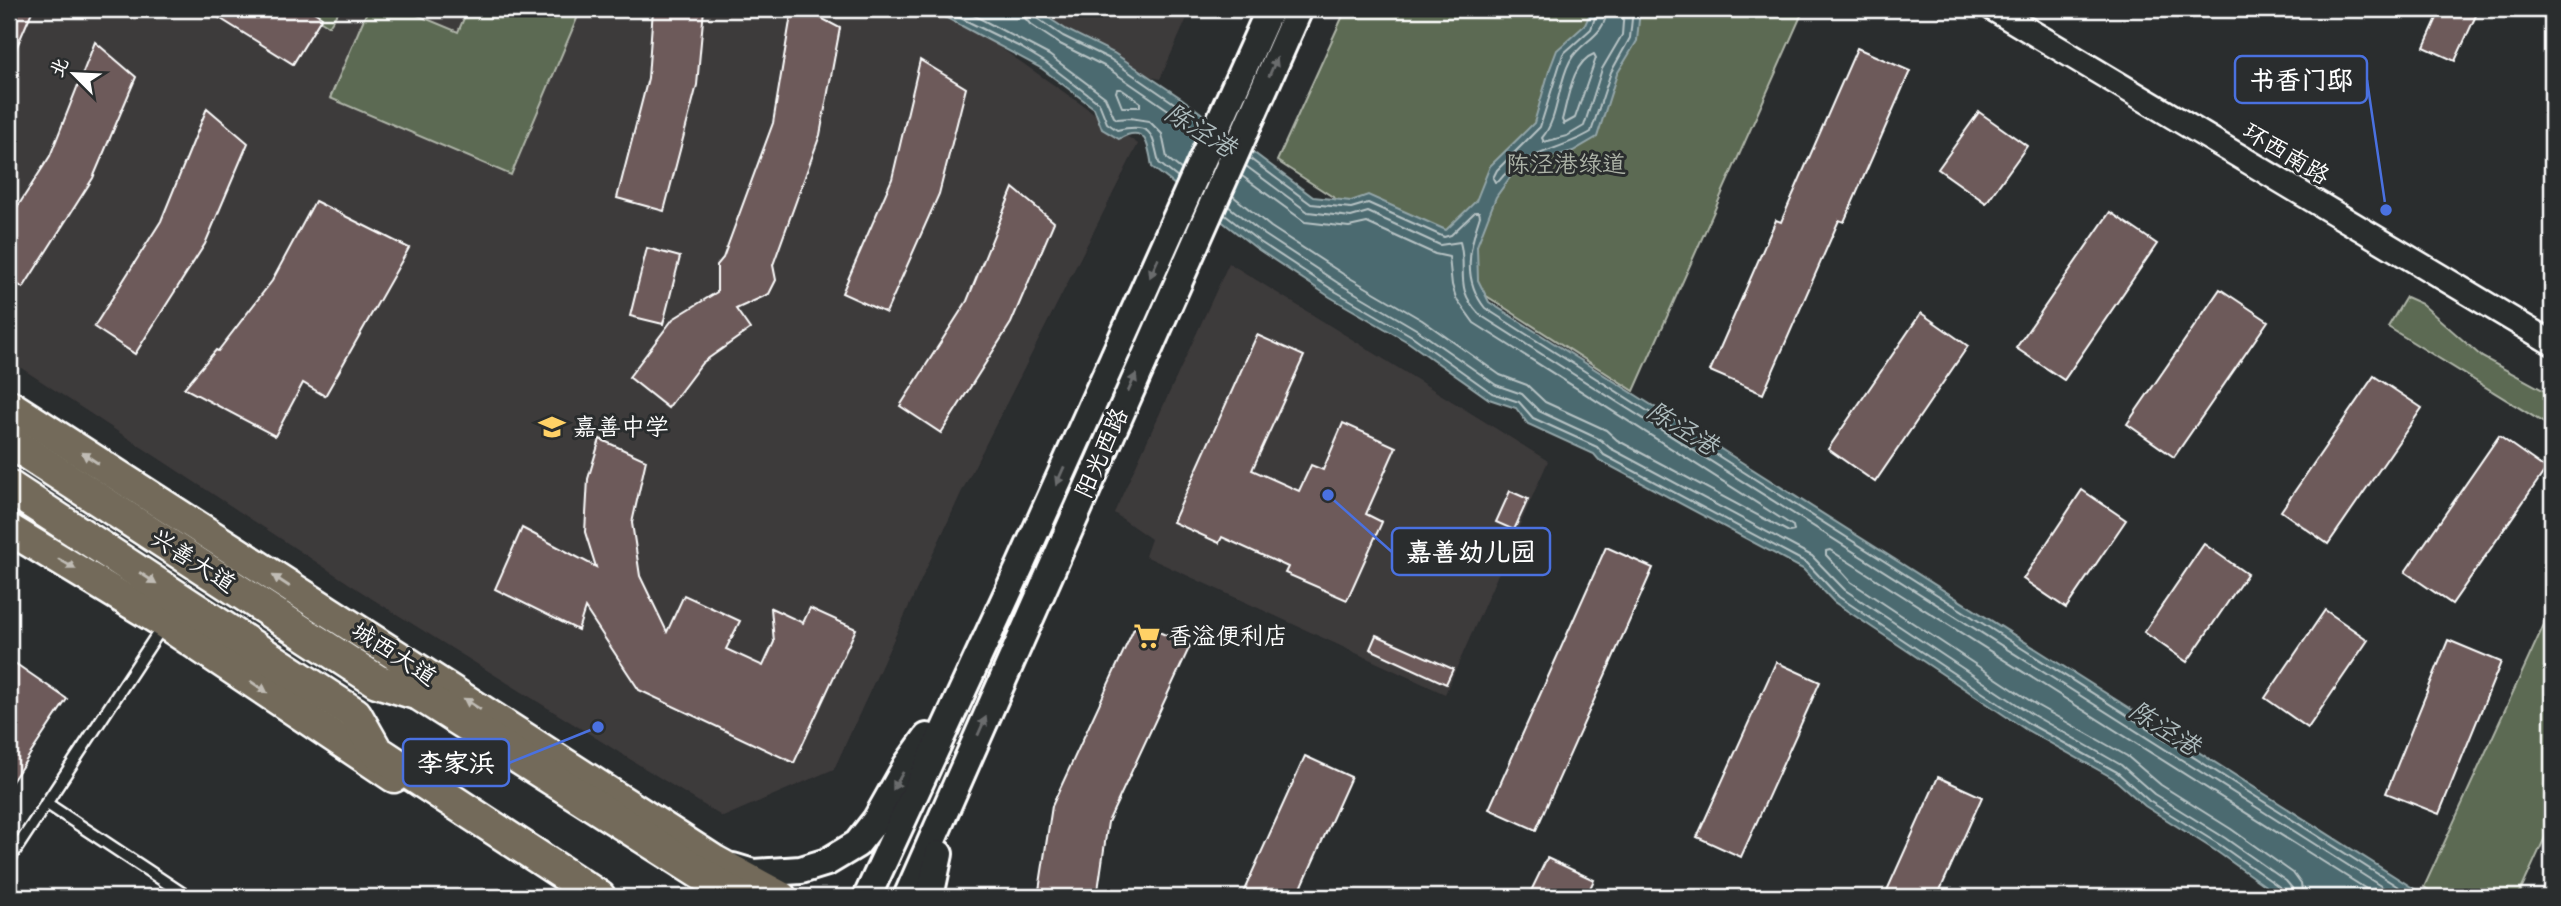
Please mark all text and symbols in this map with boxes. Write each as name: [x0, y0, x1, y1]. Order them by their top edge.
north arrow: [38, 38, 108, 108]
text: 北: [45, 54, 74, 81]
callout: 书香门邸: [2235, 56, 2367, 103]
one-way arrow: [1267, 57, 1279, 77]
text: 书香门邸: [2249, 66, 2353, 97]
water label: 陈泾港: [1159, 97, 1244, 166]
street label: 环西南路: [2237, 117, 2335, 191]
park label: 陈泾港绿道: [1506, 150, 1626, 179]
one-way arrow: [1148, 258, 1160, 278]
one-way arrow: [1127, 372, 1138, 393]
water label: 陈泾港: [1641, 395, 1726, 464]
street label: 阳光西路: [1069, 403, 1135, 503]
school or university icon: 嘉善中学: [537, 412, 567, 442]
place label: 嘉善中学: [573, 413, 669, 442]
one-way arrow: [80, 451, 100, 464]
one-way arrow: [1054, 466, 1066, 486]
street label: 兴善大道: [145, 523, 241, 599]
callout: 嘉善幼儿园: [1392, 528, 1550, 575]
text: 嘉善幼儿园: [1406, 538, 1536, 569]
one-way arrow: [57, 557, 77, 570]
one-way arrow: [139, 571, 157, 585]
one-way arrow: [272, 574, 290, 588]
street label: 城西大道: [346, 616, 442, 692]
supermarket icon: 香溢便利店: [1132, 621, 1162, 651]
place label: 香溢便利店: [1168, 622, 1288, 651]
one-way arrow: [249, 680, 269, 693]
water label: 陈泾港: [2123, 695, 2208, 765]
one-way arrow: [462, 698, 482, 711]
one-way arrow: [976, 716, 988, 736]
callout: 李家浜: [403, 739, 509, 786]
text: 李家浜: [417, 749, 495, 780]
one-way arrow: [892, 771, 904, 791]

